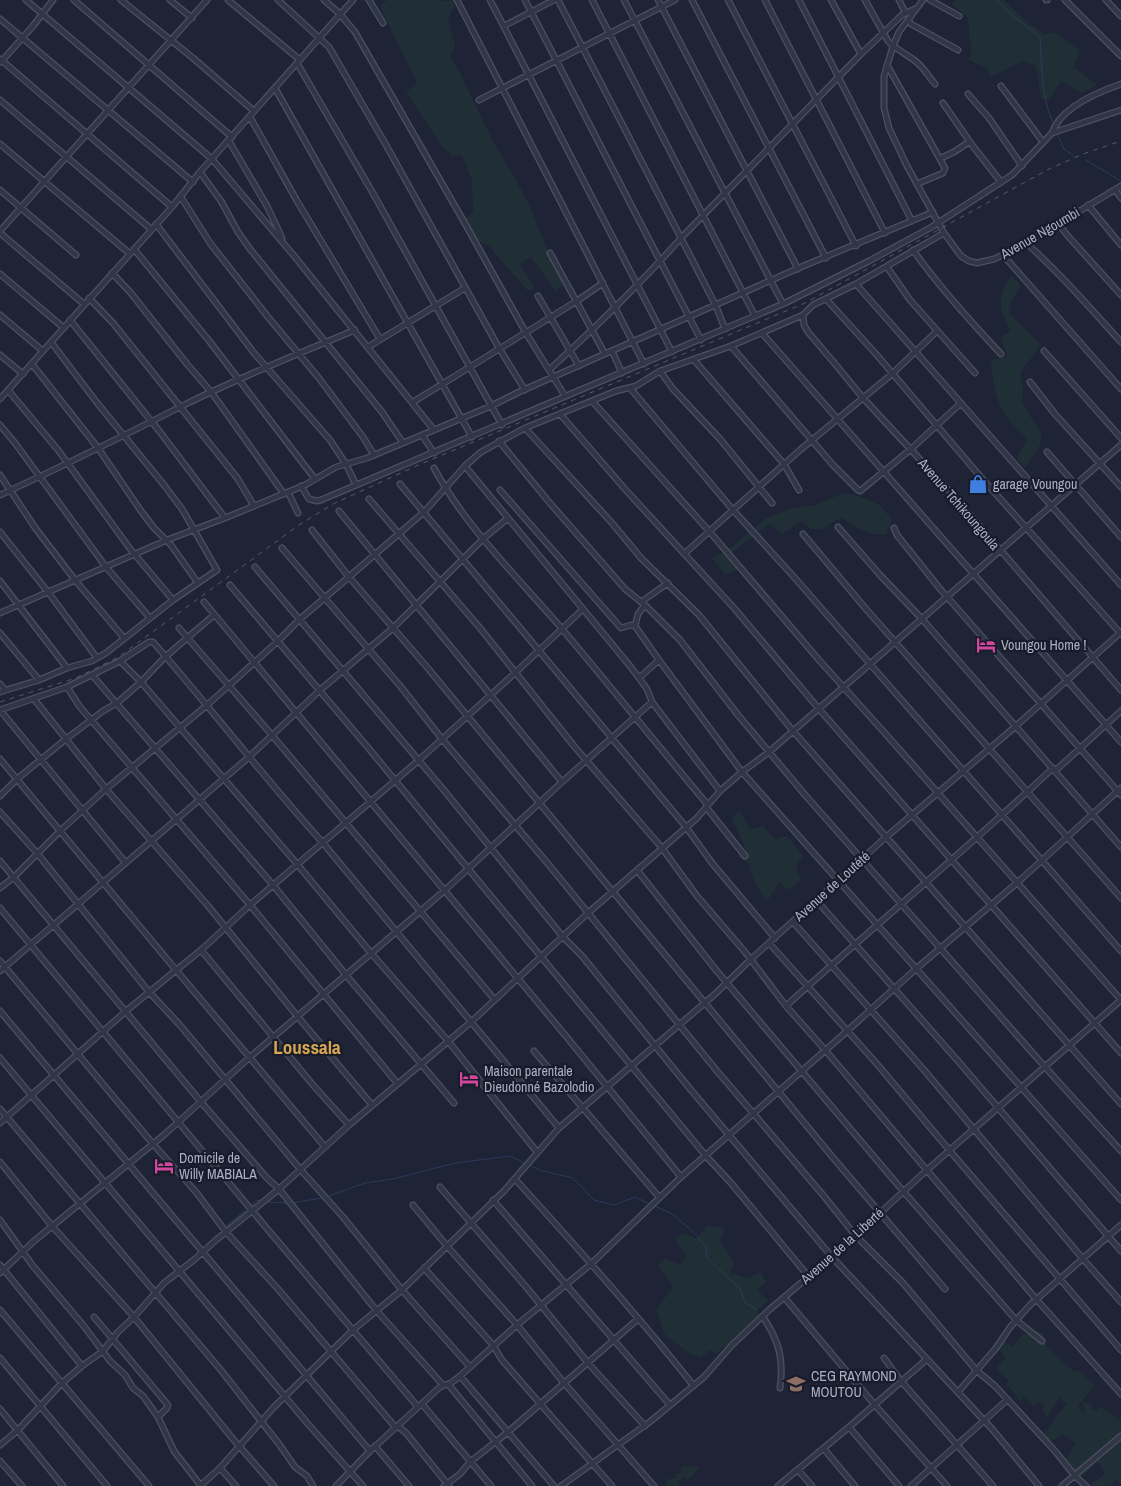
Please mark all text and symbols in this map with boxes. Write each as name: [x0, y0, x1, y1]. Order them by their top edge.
street label: Avenue Ngoumbi: [996, 203, 1083, 263]
street label: Avenue Tchikoungoula: [914, 454, 1004, 554]
shop icon: garage Voungou: [967, 473, 989, 495]
place label: garage Voungou: [993, 475, 1077, 493]
hotel icon: Voungou Home !: [975, 634, 997, 656]
place label: Voungou Home !: [1001, 636, 1087, 654]
street label: Avenue de Loutété: [789, 847, 874, 926]
district label: Loussala: [273, 1034, 341, 1060]
place label: Maison parentale Dieudonné Bazolodio: [484, 1062, 594, 1096]
hotel icon: Maison parentale Dieudonné Bazolodio: [458, 1068, 480, 1090]
place label: Domicile de Willy MABIALA: [179, 1149, 257, 1183]
hotel icon: Domicile de Willy MABIALA: [153, 1155, 175, 1177]
street label: Avenue de la Liberté: [796, 1204, 887, 1289]
place label: CEG RAYMOND MOUTOU: [811, 1367, 897, 1401]
school or university icon: CEG RAYMOND MOUTOU: [785, 1373, 807, 1395]

